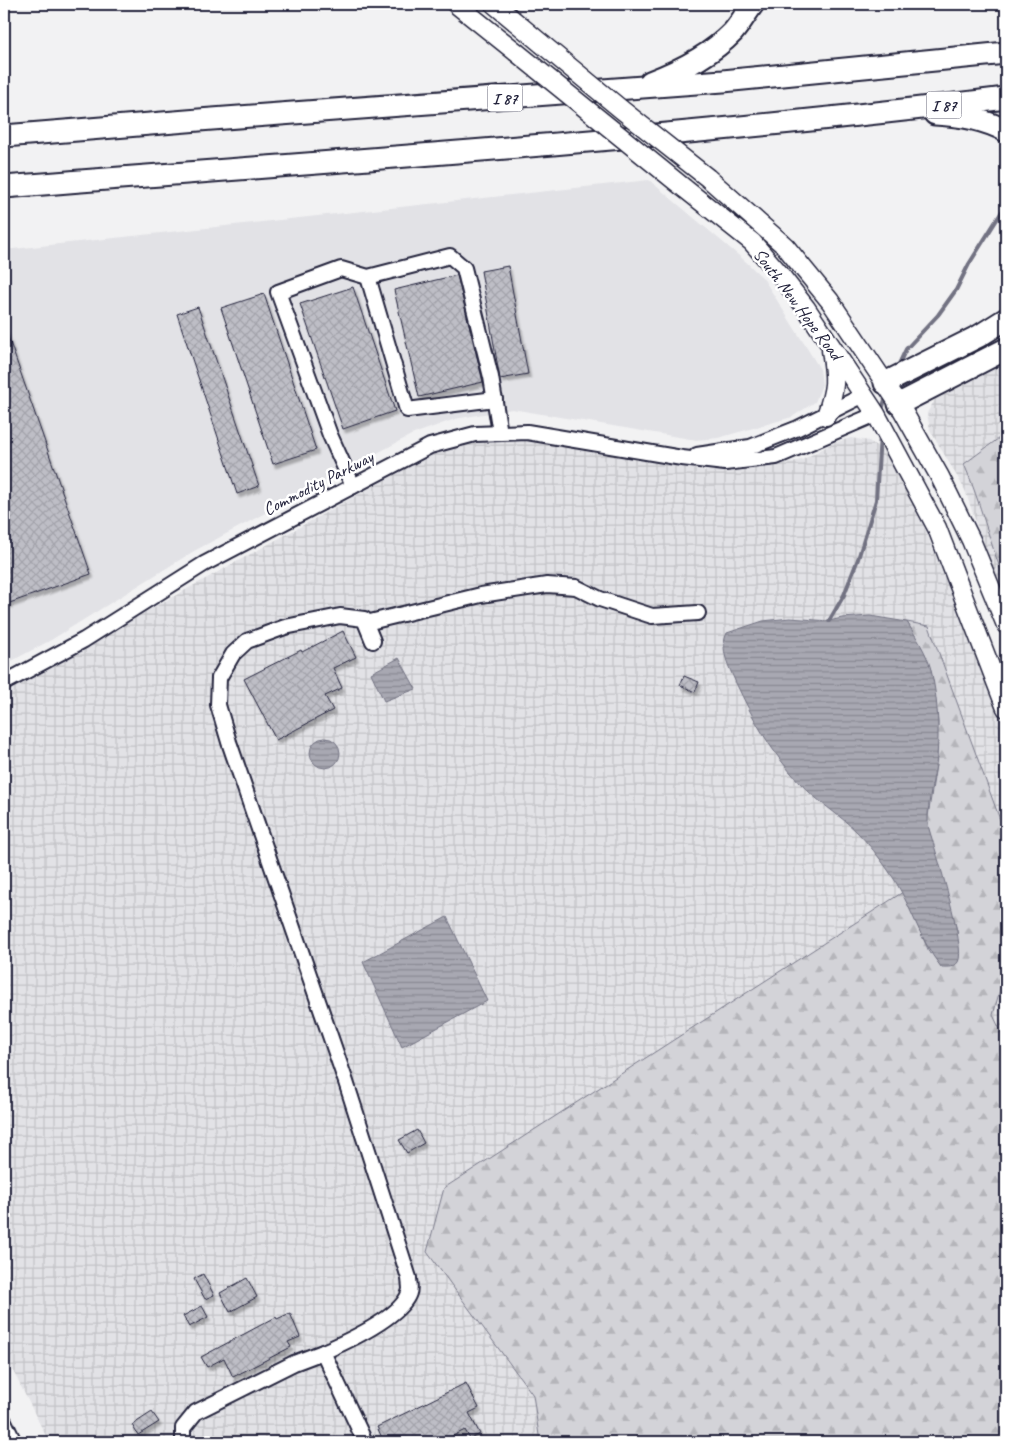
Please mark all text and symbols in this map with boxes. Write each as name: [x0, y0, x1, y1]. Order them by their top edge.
road number: I 87: [488, 85, 522, 112]
road number: I 87: [926, 92, 962, 118]
street label: South New Hope Road: [749, 244, 849, 366]
street label: Commodity Parkway: [259, 445, 378, 520]

